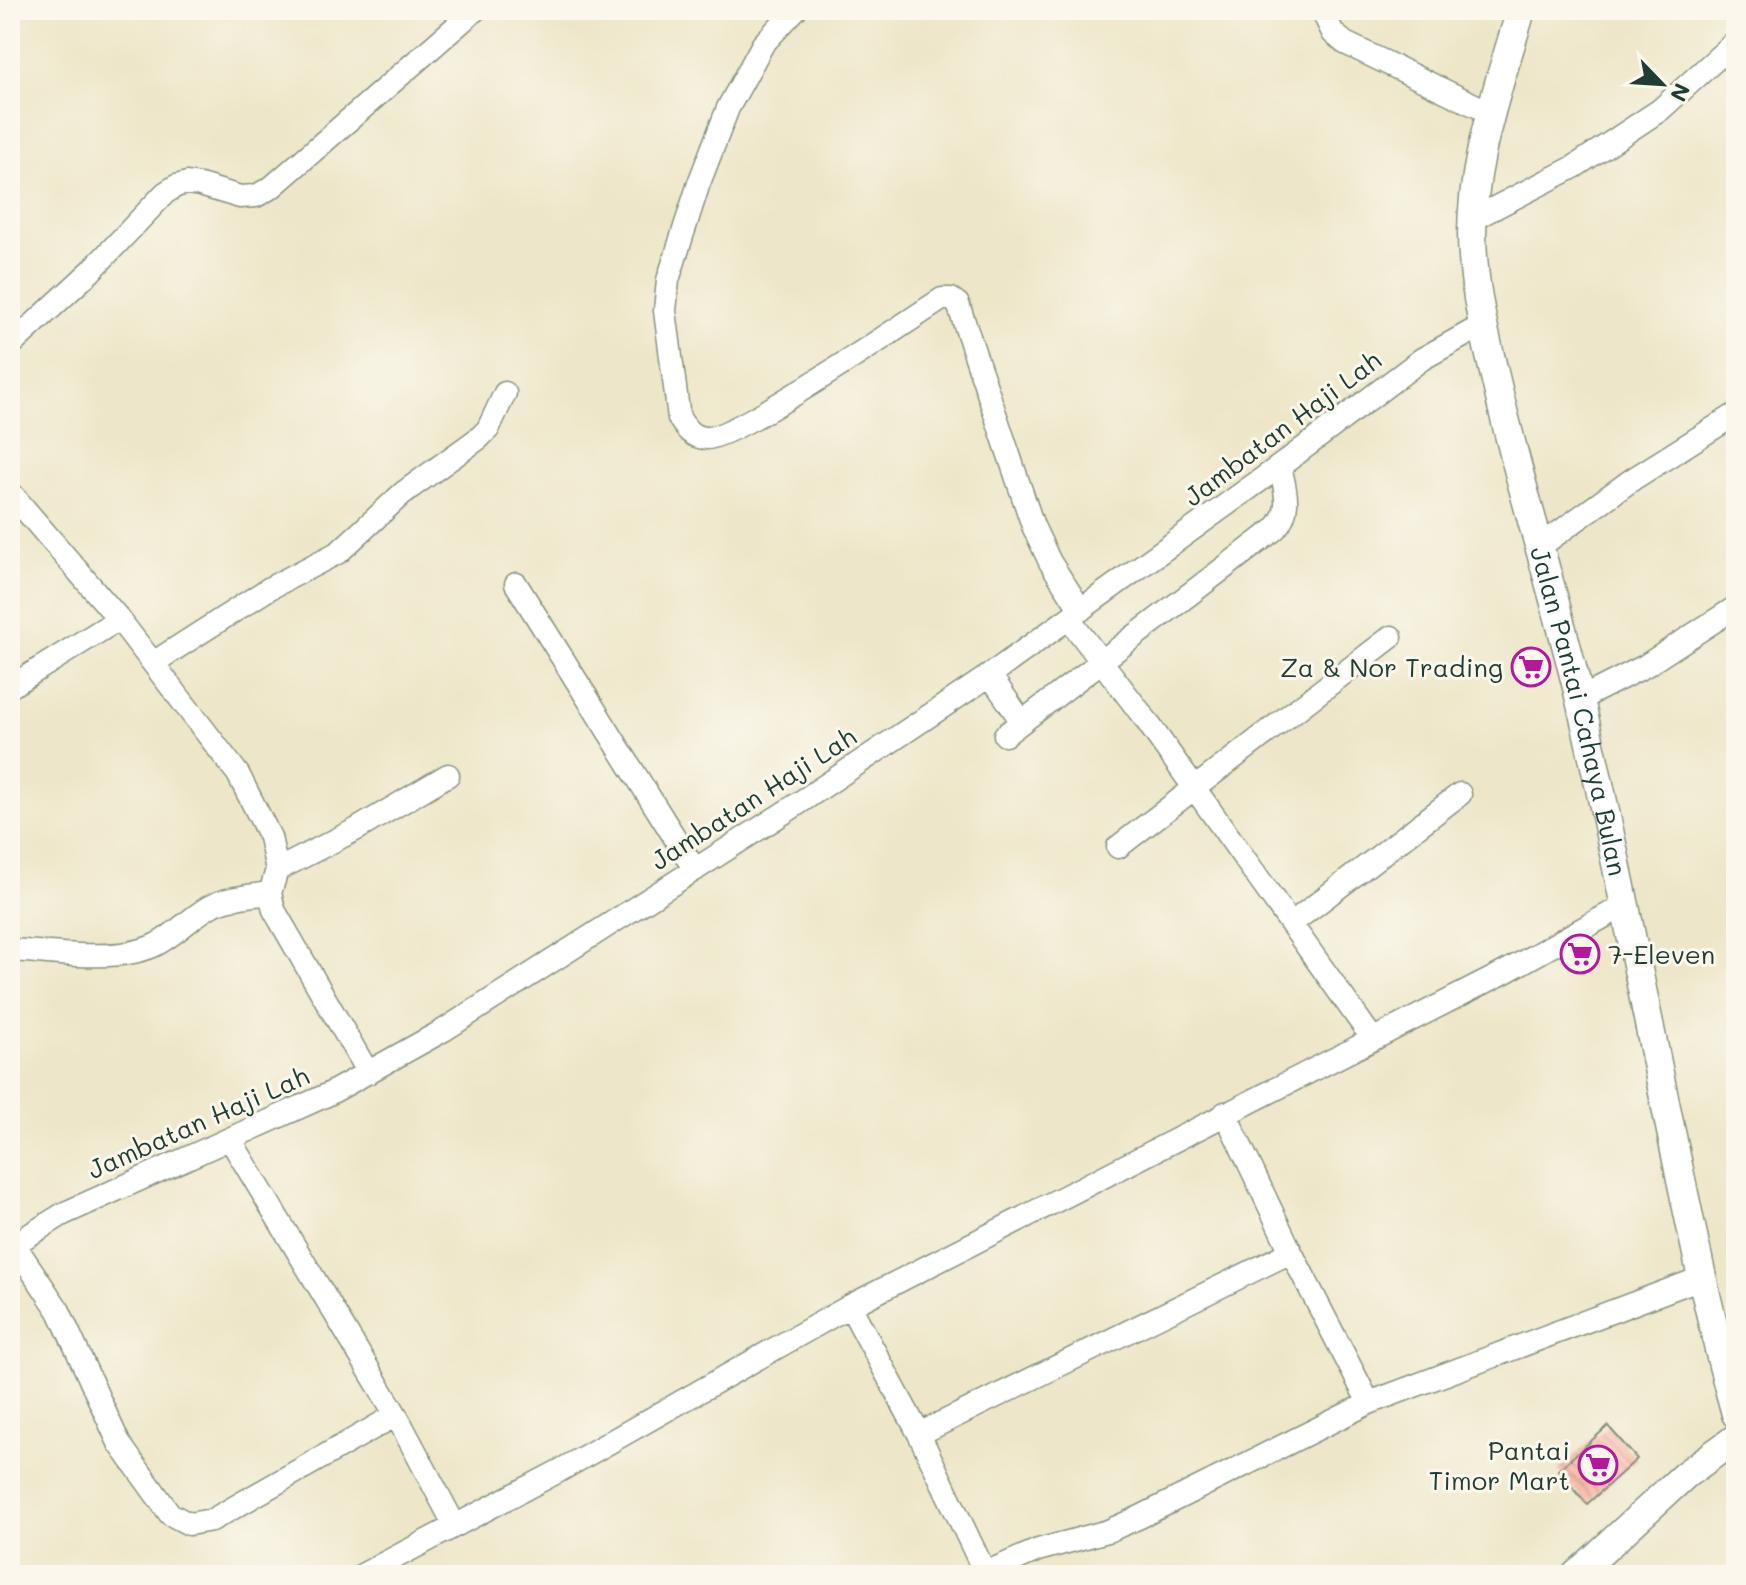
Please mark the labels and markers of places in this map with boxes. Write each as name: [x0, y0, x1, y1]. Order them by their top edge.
supermarket icon: Za & Nor Trading: [1510, 646, 1552, 688]
place label: Za & Nor Trading: [1280, 650, 1503, 684]
supermarket icon: 7-Eleven: [1559, 933, 1601, 975]
place label: 7-Eleven: [1608, 937, 1715, 971]
place label: Pantai Timor Mart: [1429, 1433, 1570, 1497]
supermarket icon: Pantai Timor Mart: [1577, 1444, 1619, 1486]

